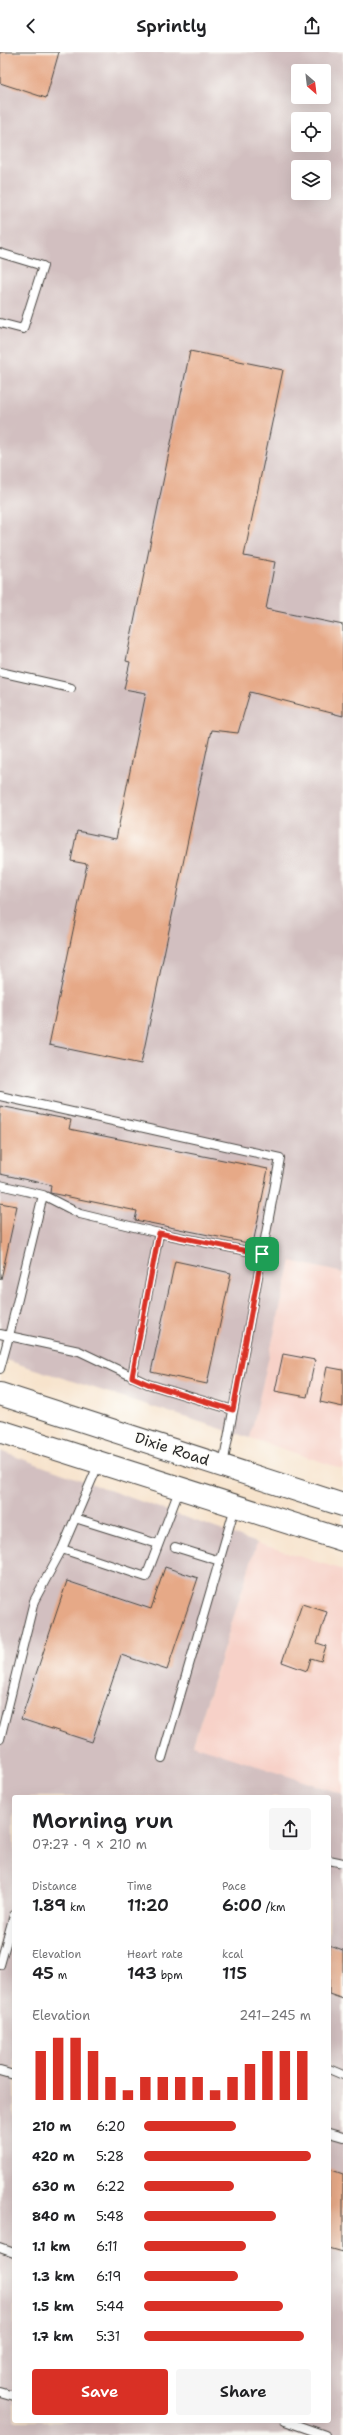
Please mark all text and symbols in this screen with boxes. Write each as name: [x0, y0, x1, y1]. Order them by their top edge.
text: Sprintly: [136, 14, 207, 38]
icon: back: [20, 15, 42, 37]
icon: share: [301, 15, 323, 37]
north arrow: [291, 64, 331, 104]
map controls: [291, 64, 331, 200]
button: locate: [291, 112, 331, 152]
button: layers: [291, 160, 331, 200]
pin: [245, 1237, 279, 1271]
icon: arrive: [251, 1243, 273, 1265]
street label: Dixie Road: [132, 1428, 212, 1471]
text: Morning run: [32, 1806, 173, 1835]
button: share: [269, 1808, 311, 1850]
text: 07:27 · 9 × 210 m: [32, 1836, 147, 1853]
text: Distance: [32, 1879, 77, 1894]
text: Time: [127, 1879, 152, 1894]
text: Pace: [222, 1879, 246, 1894]
text: 1.89: [32, 1894, 66, 1916]
text: 11:20: [127, 1894, 169, 1916]
text: 6:00: [222, 1894, 262, 1916]
text: km: [66, 1900, 86, 1915]
text: /km: [262, 1900, 285, 1915]
text: Elevation: [32, 1947, 81, 1962]
text: Heart rate: [127, 1947, 183, 1962]
text: kcal: [222, 1947, 243, 1962]
text: 45: [32, 1962, 54, 1984]
text: 143: [127, 1962, 157, 1984]
text: 115: [222, 1962, 247, 1984]
text: m: [54, 1968, 67, 1983]
text: bpm: [157, 1968, 183, 1983]
text: Elevation: [32, 2007, 90, 2024]
text: 241–245 m: [239, 2007, 311, 2024]
text: 210 m: [32, 2118, 71, 2135]
text: 6:20: [96, 2118, 125, 2135]
text: 420 m: [32, 2148, 75, 2165]
text: 5:28: [96, 2148, 124, 2165]
text: 630 m: [32, 2178, 75, 2195]
text: 6:22: [96, 2178, 125, 2195]
text: 840 m: [32, 2208, 75, 2225]
text: 5:48: [96, 2208, 124, 2225]
text: 1.1 km: [32, 2238, 70, 2255]
text: 6:11: [96, 2238, 118, 2255]
text: 1.3 km: [32, 2268, 75, 2285]
text: 6:19: [96, 2268, 121, 2285]
text: 1.5 km: [32, 2298, 74, 2315]
text: 5:44: [96, 2298, 124, 2315]
text: 1.7 km: [32, 2328, 73, 2345]
text: 5:31: [96, 2328, 120, 2345]
button: Save: [32, 2369, 168, 2415]
button: Share: [176, 2369, 311, 2415]

